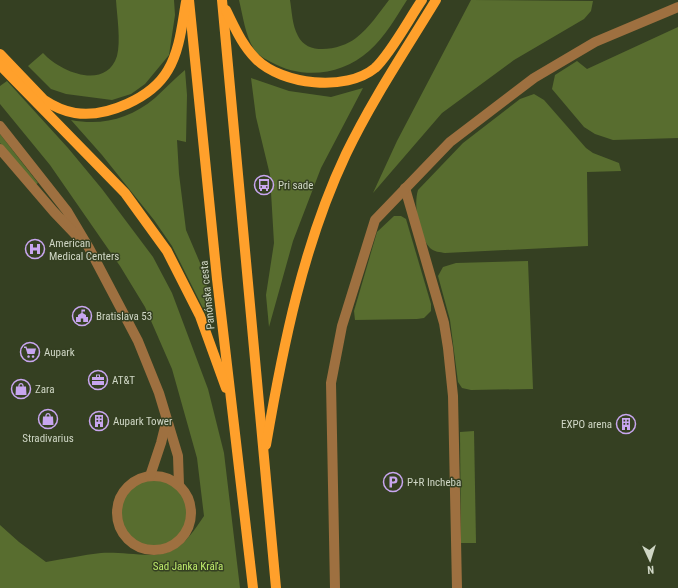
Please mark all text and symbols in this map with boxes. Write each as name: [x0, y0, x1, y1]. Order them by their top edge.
bus stop icon: Pri sade: [253, 174, 275, 196]
place label: Pri sade: [278, 179, 313, 192]
place label: American Medical Centers: [49, 237, 119, 263]
hospital icon: American Medical Centers: [24, 238, 46, 260]
street label: Panónska cesta: [197, 260, 218, 330]
public building icon: Bratislava 53: [71, 305, 93, 327]
place label: Bratislava 53: [96, 310, 152, 323]
supermarket icon: Aupark: [19, 341, 41, 363]
place label: Aupark: [44, 346, 75, 359]
office icon: AT&T: [87, 369, 109, 391]
place label: AT&T: [112, 374, 135, 387]
shop icon: Zara: [10, 378, 32, 400]
place label: Zara: [35, 383, 54, 396]
shop icon: Stradivarius: [37, 408, 59, 430]
building icon: Aupark Tower: [88, 410, 110, 432]
building icon: EXPO arena: [615, 413, 637, 435]
place label: Aupark Tower: [113, 415, 173, 428]
place label: EXPO arena: [561, 418, 612, 431]
place label: Stradivarius: [22, 432, 74, 445]
parking icon: P+R Incheba: [382, 471, 404, 493]
place label: P+R Incheba: [407, 476, 461, 489]
north arrow: [630, 540, 670, 580]
park label: Sad Janka Kráľa: [153, 560, 223, 573]
text: N: [647, 563, 654, 576]

